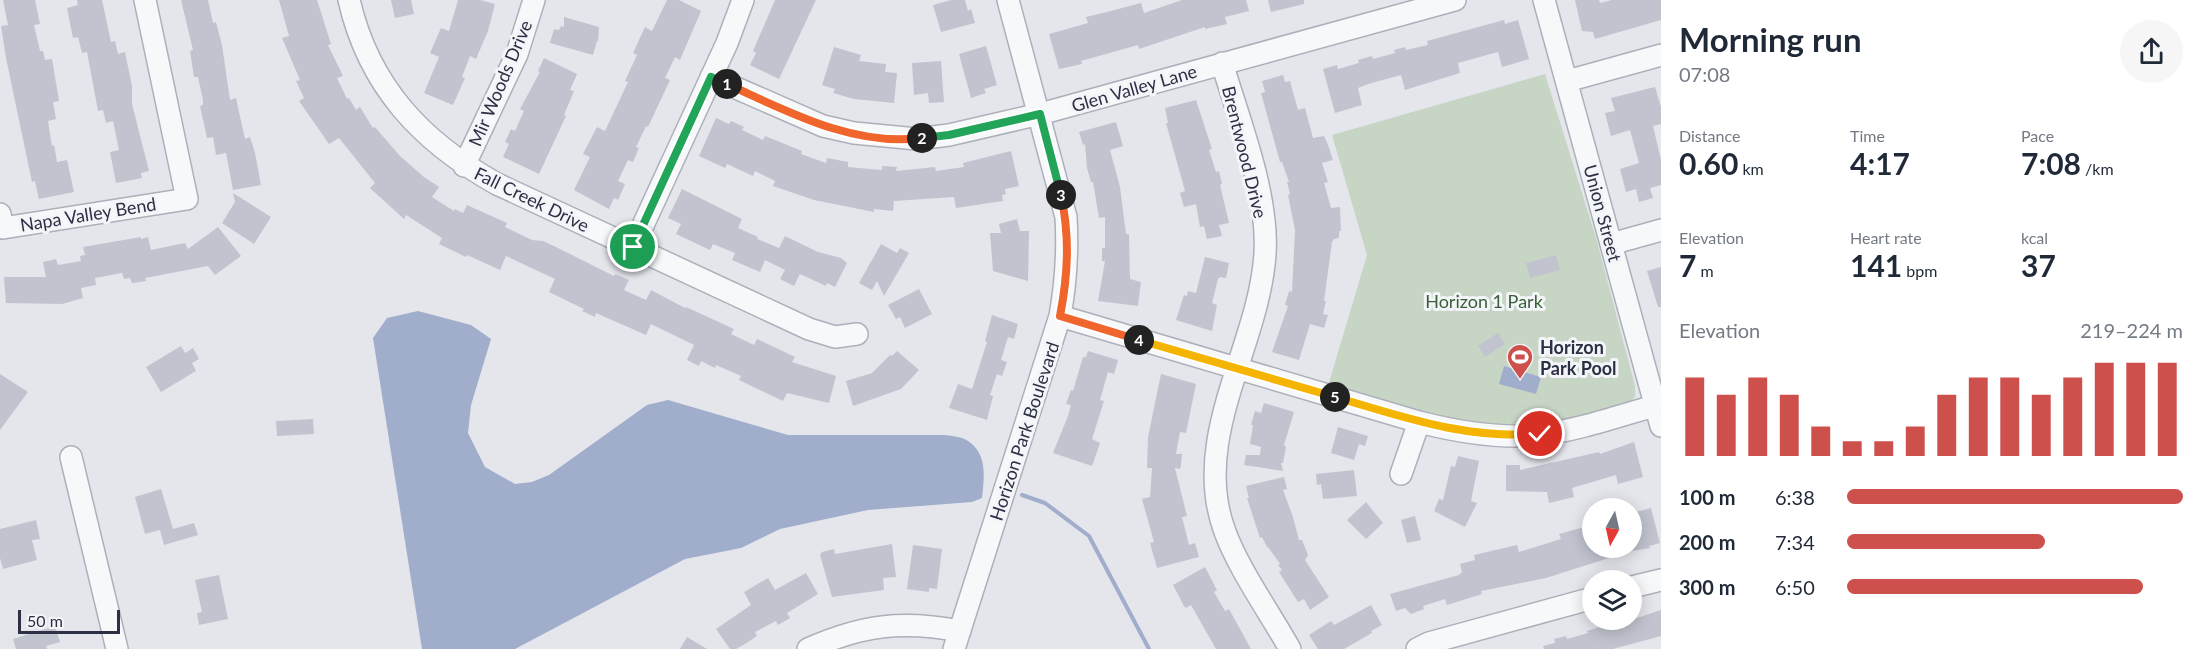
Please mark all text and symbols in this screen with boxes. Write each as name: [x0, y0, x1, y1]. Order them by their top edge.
street label: Mir Woods Drive: [464, 17, 536, 149]
text: Morning run: [1679, 19, 1862, 59]
button: share: [2120, 20, 2183, 83]
street label: Glen Valley Lane: [1069, 60, 1199, 116]
text: 07:08: [1679, 62, 1730, 86]
pin: 1: [712, 69, 742, 99]
text: 1: [722, 74, 732, 93]
street label: Brentwood Drive: [1218, 84, 1272, 220]
pin: 2: [907, 123, 937, 153]
text: Distance: [1679, 126, 1740, 145]
text: Time: [1850, 126, 1885, 145]
text: Pace: [2021, 126, 2054, 145]
text: 2: [917, 128, 927, 147]
text: 0.60: [1679, 145, 1738, 181]
text: 4:17: [1850, 145, 1910, 181]
text: 7:08: [2021, 145, 2081, 181]
text: km: [1738, 159, 1764, 178]
text: /km: [2081, 159, 2114, 178]
street label: Fall Creek Drive: [471, 162, 593, 236]
street label: Union Street: [1579, 162, 1627, 264]
pin: 3: [1046, 180, 1076, 210]
text: 3: [1056, 185, 1066, 204]
street label: Napa Valley Bend: [18, 192, 158, 236]
pin: [607, 221, 658, 272]
text: Elevation: [1679, 228, 1744, 247]
text: Heart rate: [1850, 228, 1922, 247]
text: kcal: [2021, 228, 2048, 247]
icon: arrive: [616, 230, 649, 263]
text: 7: [1679, 247, 1696, 283]
text: 141: [1850, 247, 1902, 283]
text: 37: [2021, 247, 2056, 283]
text: m: [1696, 261, 1714, 280]
text: bpm: [1902, 261, 1937, 280]
park label: Horizon 1 Park: [1425, 290, 1544, 312]
text: Elevation: [1679, 318, 1760, 342]
text: 219–224 m: [2080, 318, 2183, 342]
pin: 4: [1124, 325, 1154, 355]
text: 4: [1134, 330, 1144, 349]
place label: Horizon Park Pool: [1540, 336, 1617, 379]
street label: Horizon Park Boulevard: [985, 339, 1063, 523]
sports icon: Horizon Park Pool: [1505, 342, 1535, 380]
pin: 5: [1320, 382, 1350, 412]
text: 5: [1330, 387, 1340, 406]
pin: [1514, 408, 1565, 459]
icon: check: [1523, 417, 1556, 450]
text: 100 m: [1679, 485, 1735, 509]
text: 6:38: [1775, 485, 1815, 509]
north arrow: [1582, 498, 1642, 558]
map controls: [1582, 498, 1642, 630]
text: 200 m: [1679, 530, 1735, 554]
text: 7:34: [1775, 530, 1815, 554]
button: layers: [1582, 570, 1642, 630]
text: 300 m: [1679, 575, 1735, 599]
text: 6:50: [1775, 575, 1815, 599]
scale bar: [18, 607, 120, 634]
text: 50 m: [27, 611, 63, 630]

